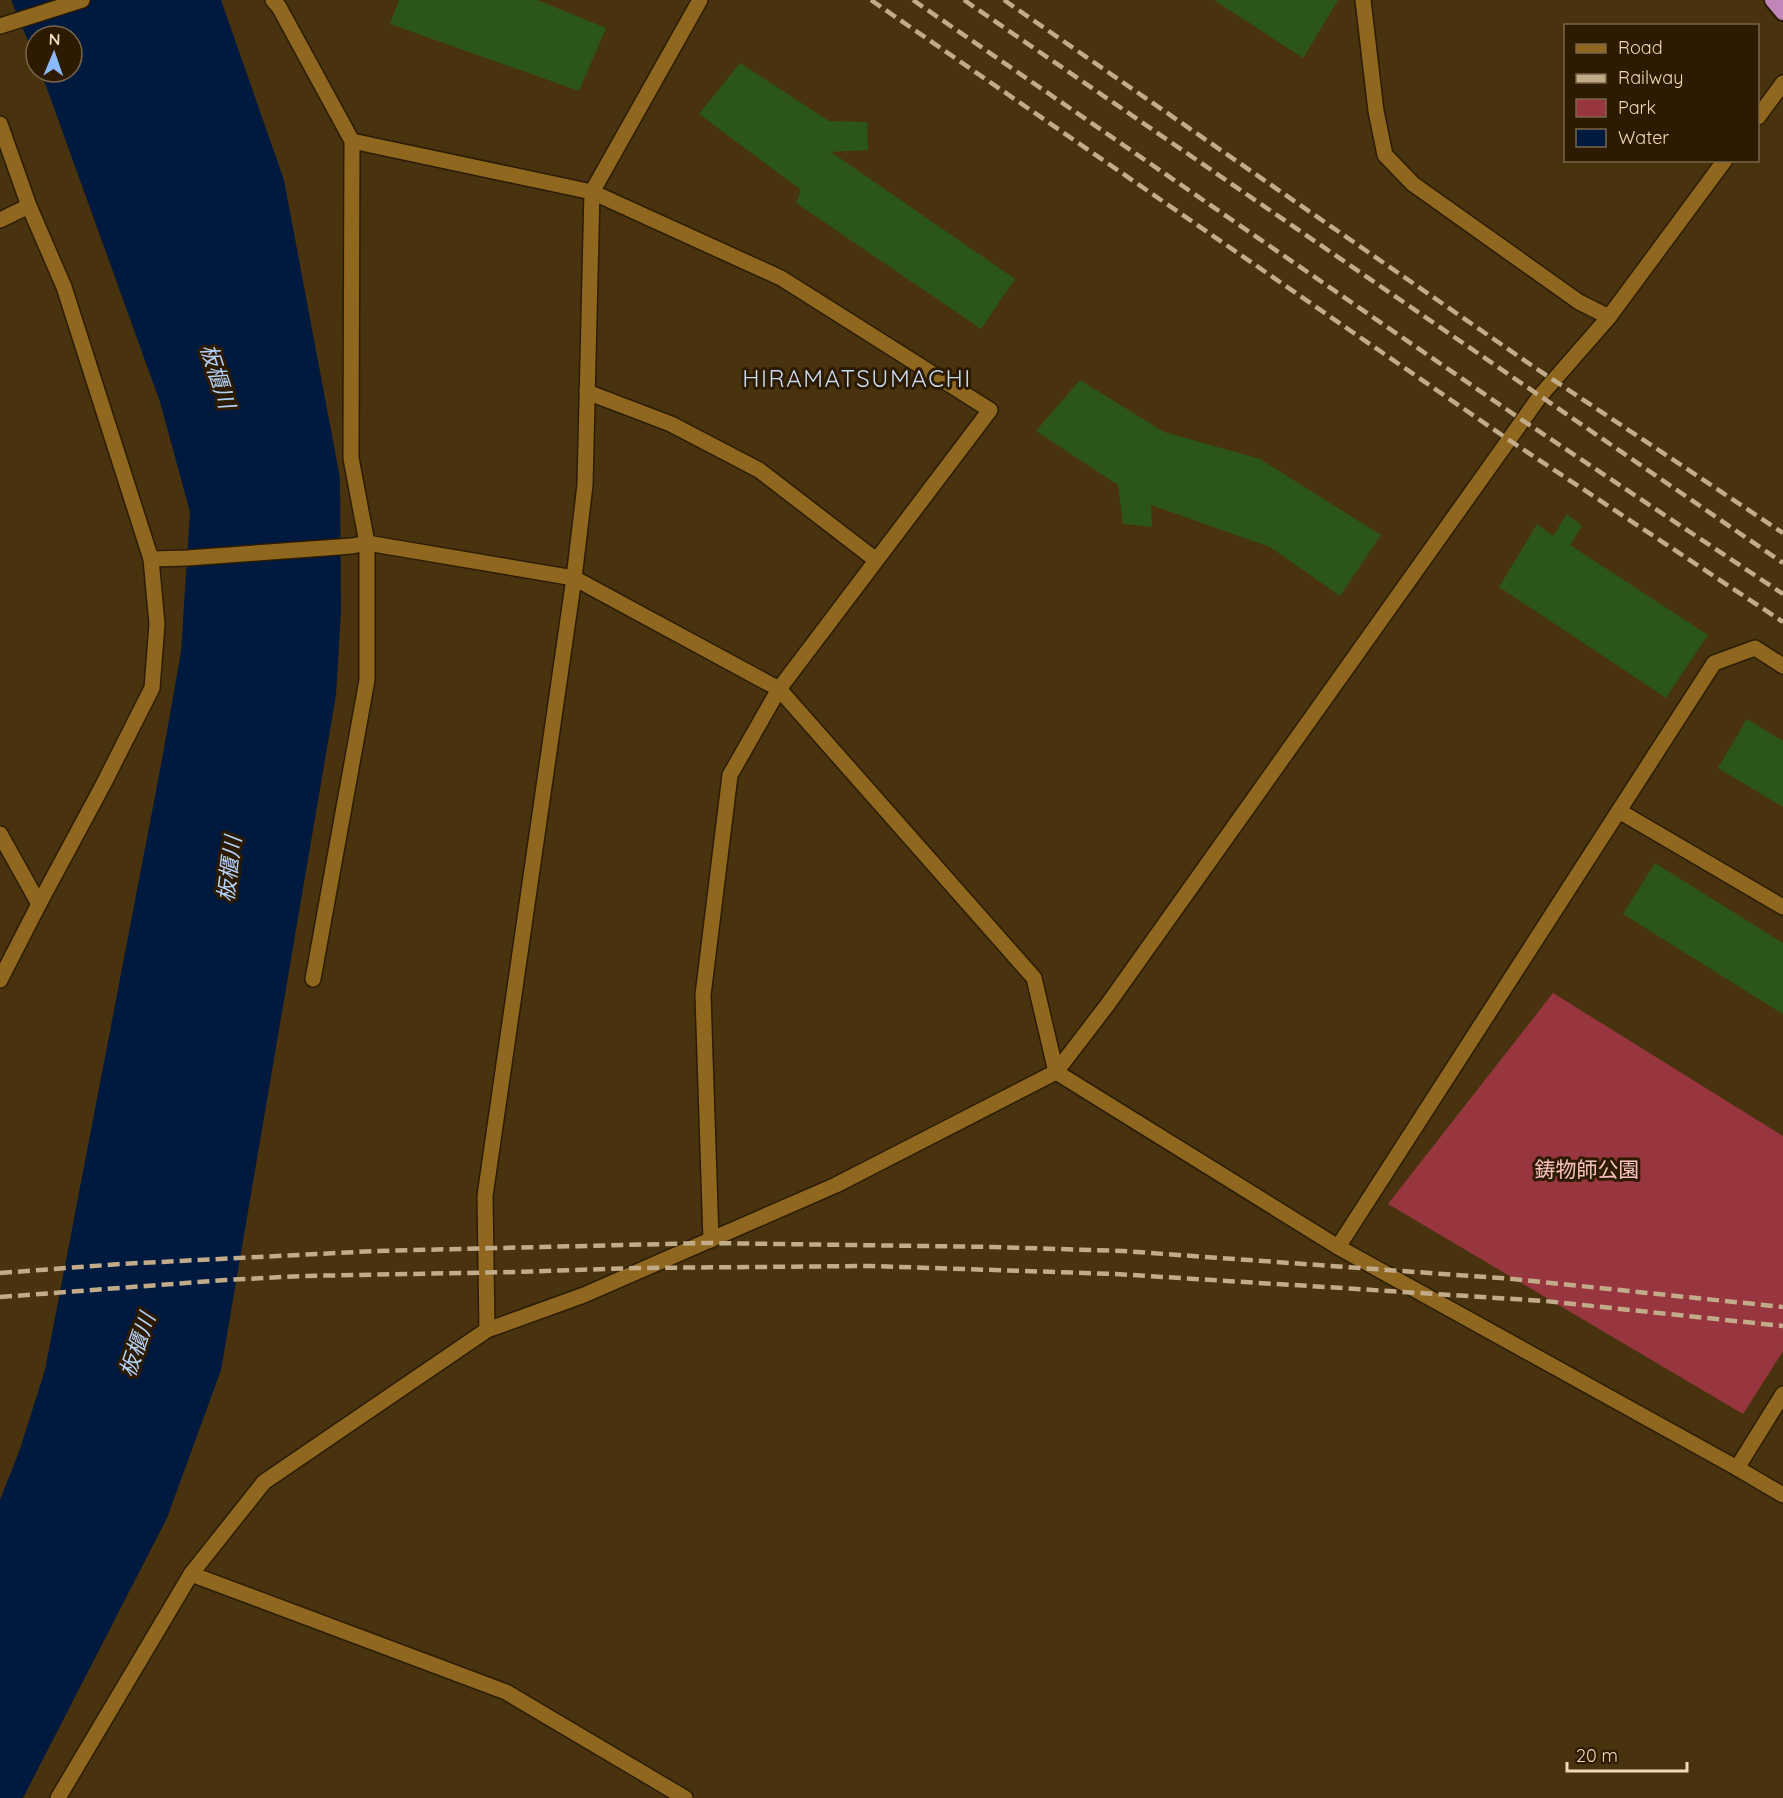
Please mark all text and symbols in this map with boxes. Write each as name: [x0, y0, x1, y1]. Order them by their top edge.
north arrow: [24, 24, 84, 84]
legend: [1564, 24, 1759, 162]
text: N: [48, 29, 61, 49]
text: Road: [1618, 36, 1663, 59]
text: Railway: [1618, 66, 1684, 89]
text: Park: [1618, 96, 1656, 119]
text: Water: [1618, 126, 1669, 149]
water label: 板櫃川: [194, 340, 242, 414]
district label: HIRAMATSUMACHI: [742, 363, 972, 393]
water label: 板櫃川: [211, 833, 247, 903]
park label: 鋳物師公園: [1535, 1156, 1640, 1182]
water label: 板櫃川: [113, 1307, 162, 1381]
scale bar: [1567, 1735, 1687, 1773]
text: 20 m: [1576, 1744, 1618, 1767]

